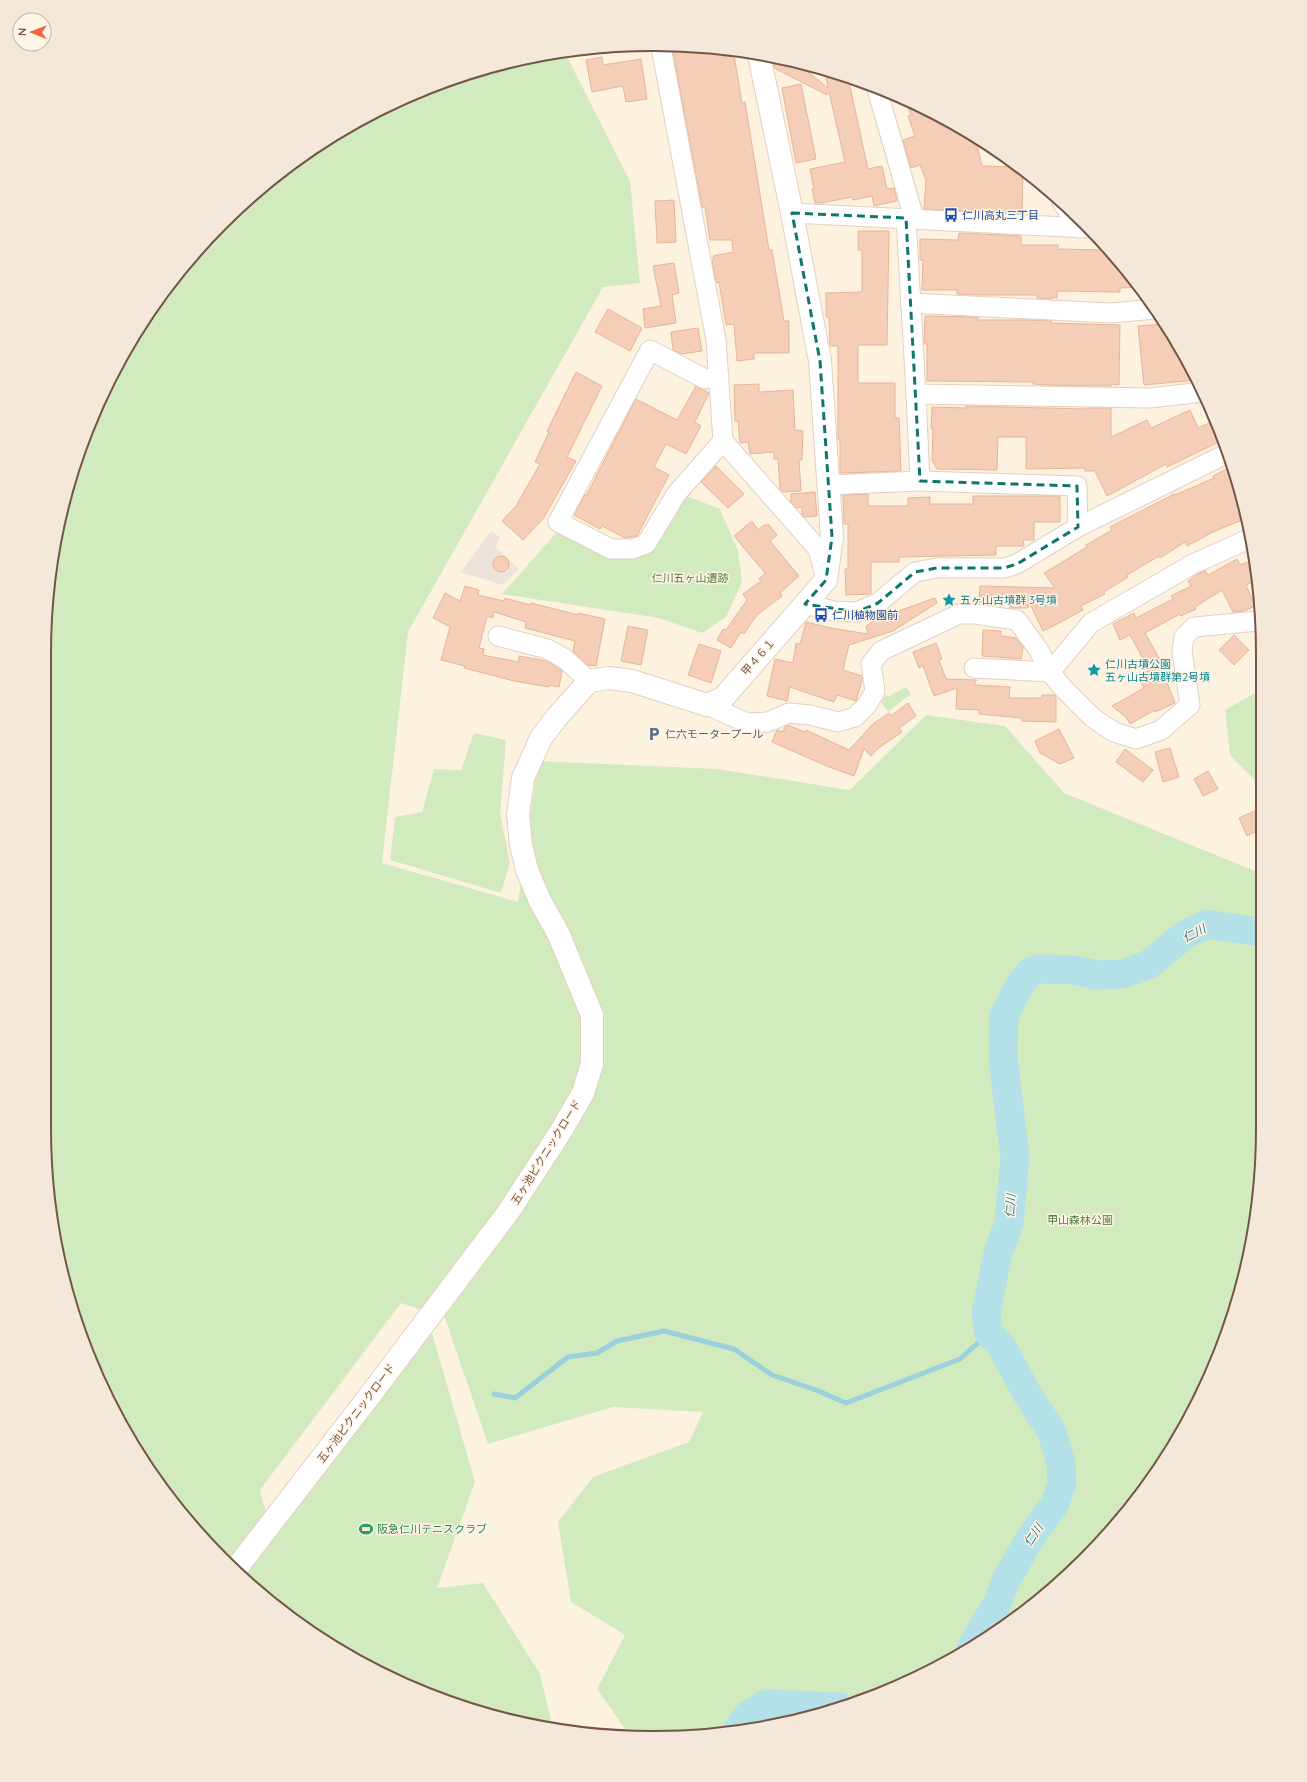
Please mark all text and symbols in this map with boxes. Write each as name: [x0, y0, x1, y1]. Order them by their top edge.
north arrow: [12, 12, 52, 52]
text: N: [15, 28, 29, 36]
bus stop icon: 仁川高丸三丁目: [943, 207, 959, 223]
place label: 仁川高丸三丁目: [962, 208, 1039, 222]
park label: 仁川五ヶ山遺跡: [652, 571, 729, 585]
place icon: 五ヶ山古墳群 3号墳: [941, 592, 957, 608]
place label: 五ヶ山古墳群 3号墳: [960, 593, 1057, 607]
bus stop icon: 仁川植物園前: [813, 607, 829, 623]
place label: 仁川植物園前: [832, 608, 898, 622]
street label: 甲４６１: [738, 636, 778, 678]
place label: 仁川古墳公園 五ヶ山古墳群第2号墳: [1105, 657, 1210, 684]
place icon: 仁川古墳公園 五ヶ山古墳群第2号墳: [1086, 662, 1102, 678]
parking icon: 仁六モータープール: [646, 726, 662, 742]
place label: 仁六モータープール: [665, 727, 763, 741]
water label: 仁川: [1180, 920, 1210, 945]
street label: 五ヶ池ピクニックロード: [508, 1097, 584, 1207]
water label: 仁川: [1001, 1191, 1019, 1219]
park label: 甲山森林公園: [1047, 1213, 1113, 1227]
street label: 五ヶ池ピクニックロード: [314, 1360, 398, 1466]
water label: 仁川: [1020, 1519, 1047, 1549]
sports icon: 阪急仁川テニスクラブ: [358, 1521, 374, 1537]
place label: 阪急仁川テニスクラブ: [377, 1522, 487, 1536]

